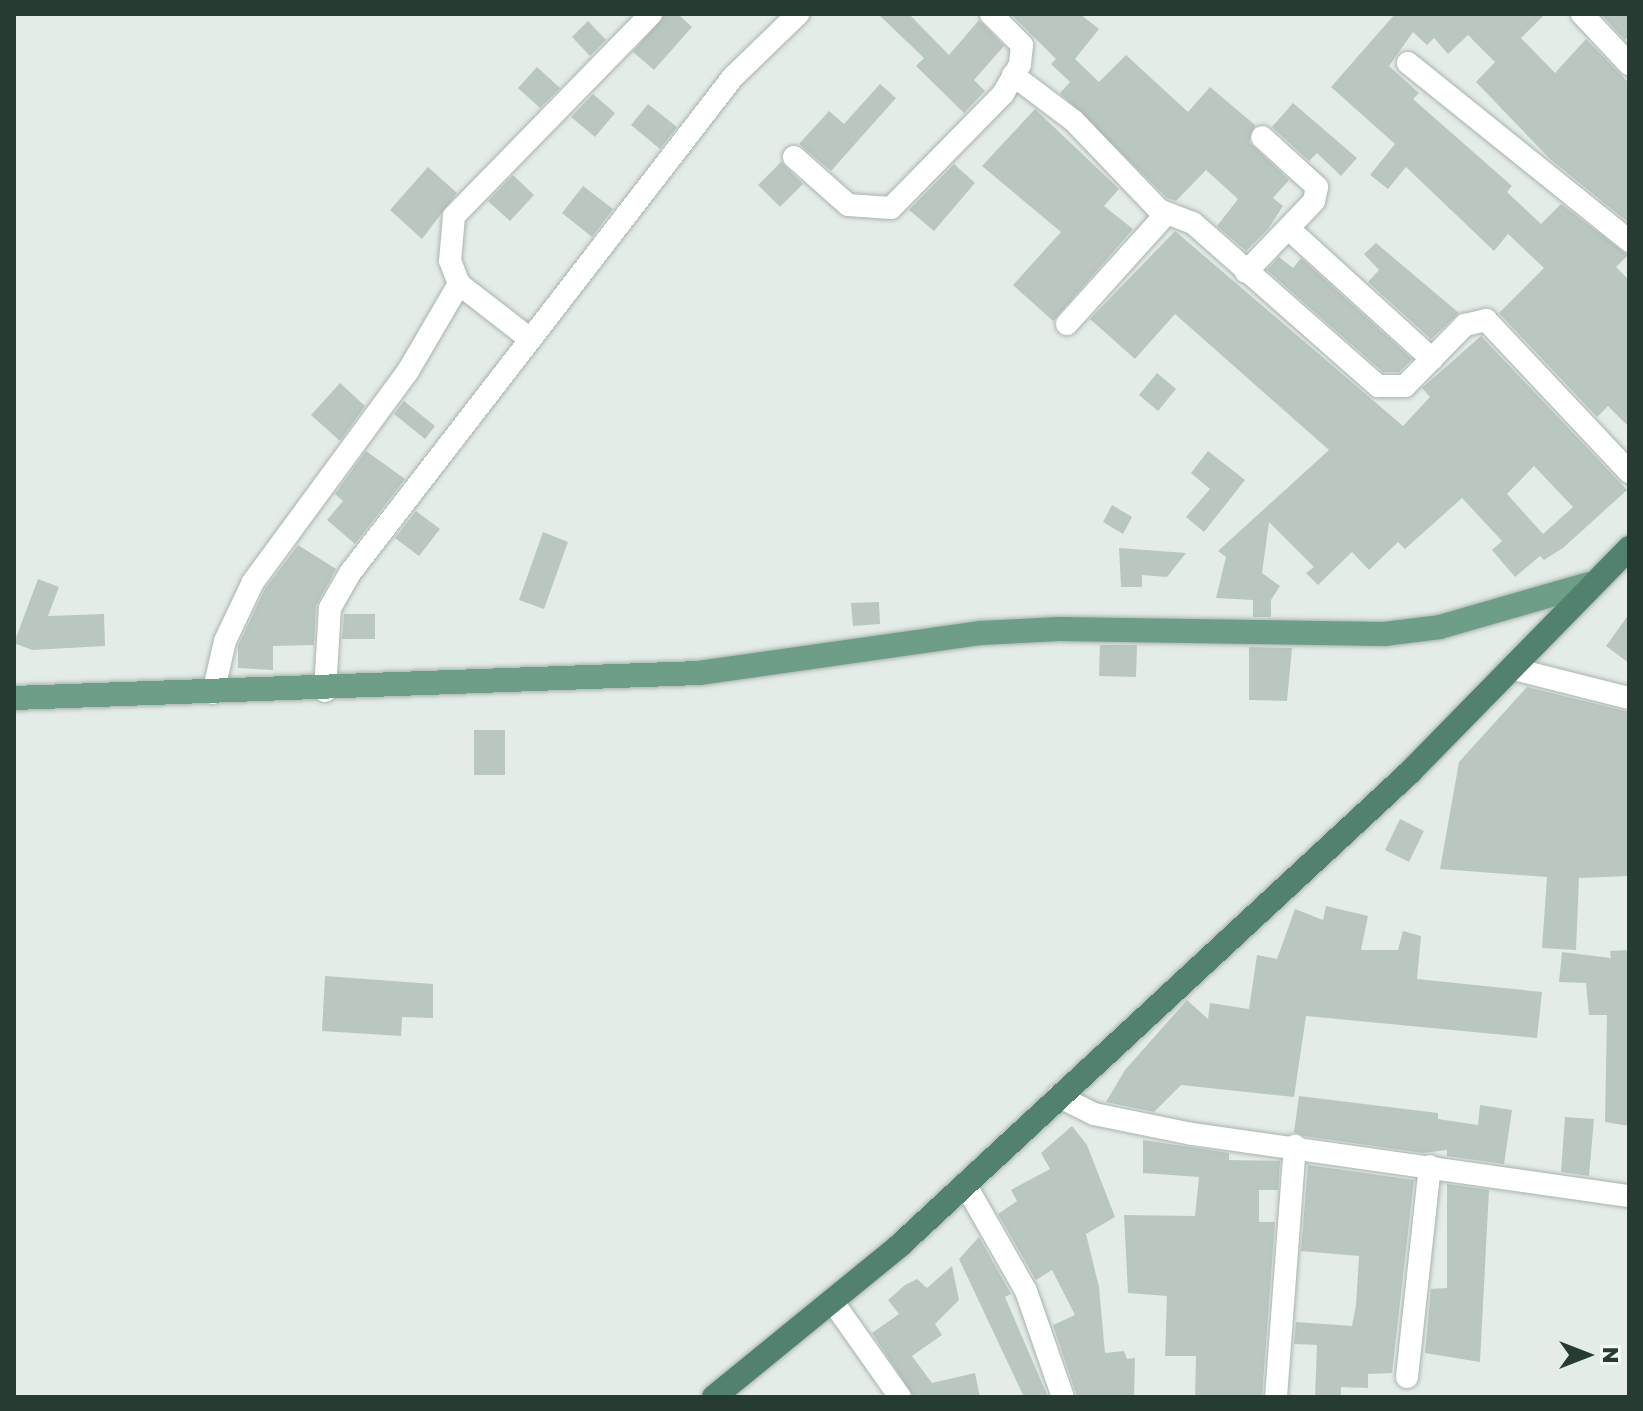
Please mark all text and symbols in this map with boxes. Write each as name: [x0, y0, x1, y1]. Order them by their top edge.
north arrow: [1547, 1315, 1627, 1395]
text: N: [1598, 1347, 1625, 1363]

